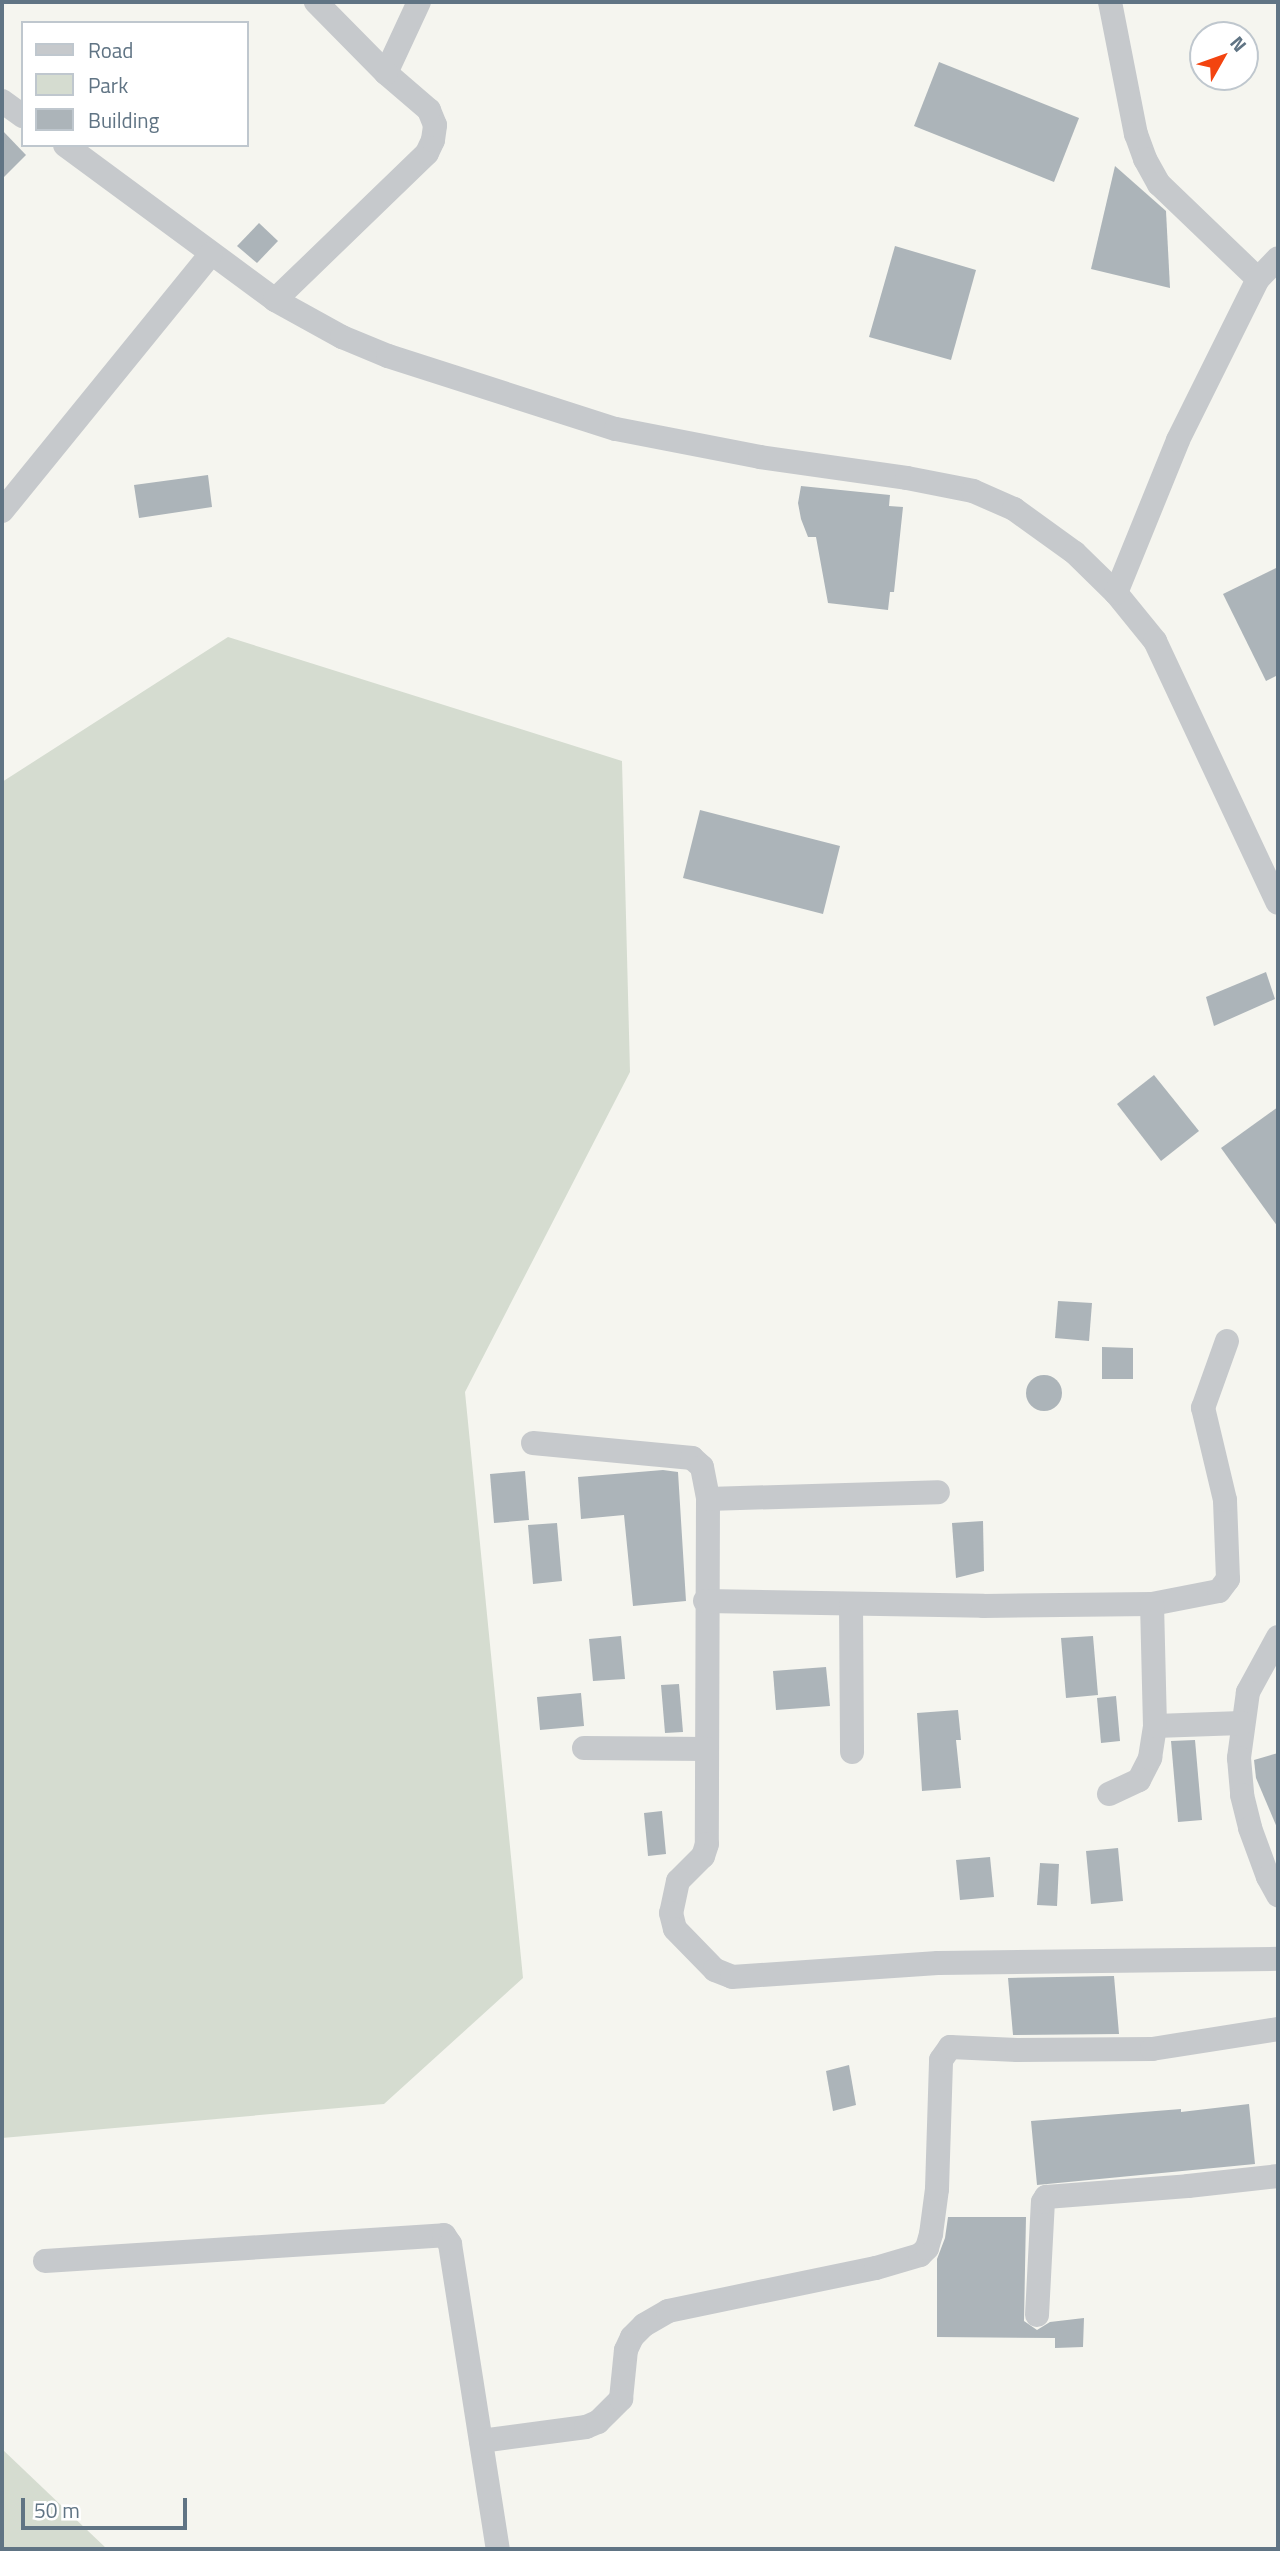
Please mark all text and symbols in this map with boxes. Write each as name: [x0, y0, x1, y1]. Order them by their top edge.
legend: [21, 21, 248, 147]
north arrow: [1189, 21, 1259, 91]
text: N: [1224, 29, 1254, 58]
text: Road: [88, 34, 133, 66]
text: Park: [88, 69, 128, 101]
text: Building: [88, 104, 159, 136]
scale bar: [24, 2484, 191, 2528]
text: 50 m: [34, 2494, 80, 2526]

